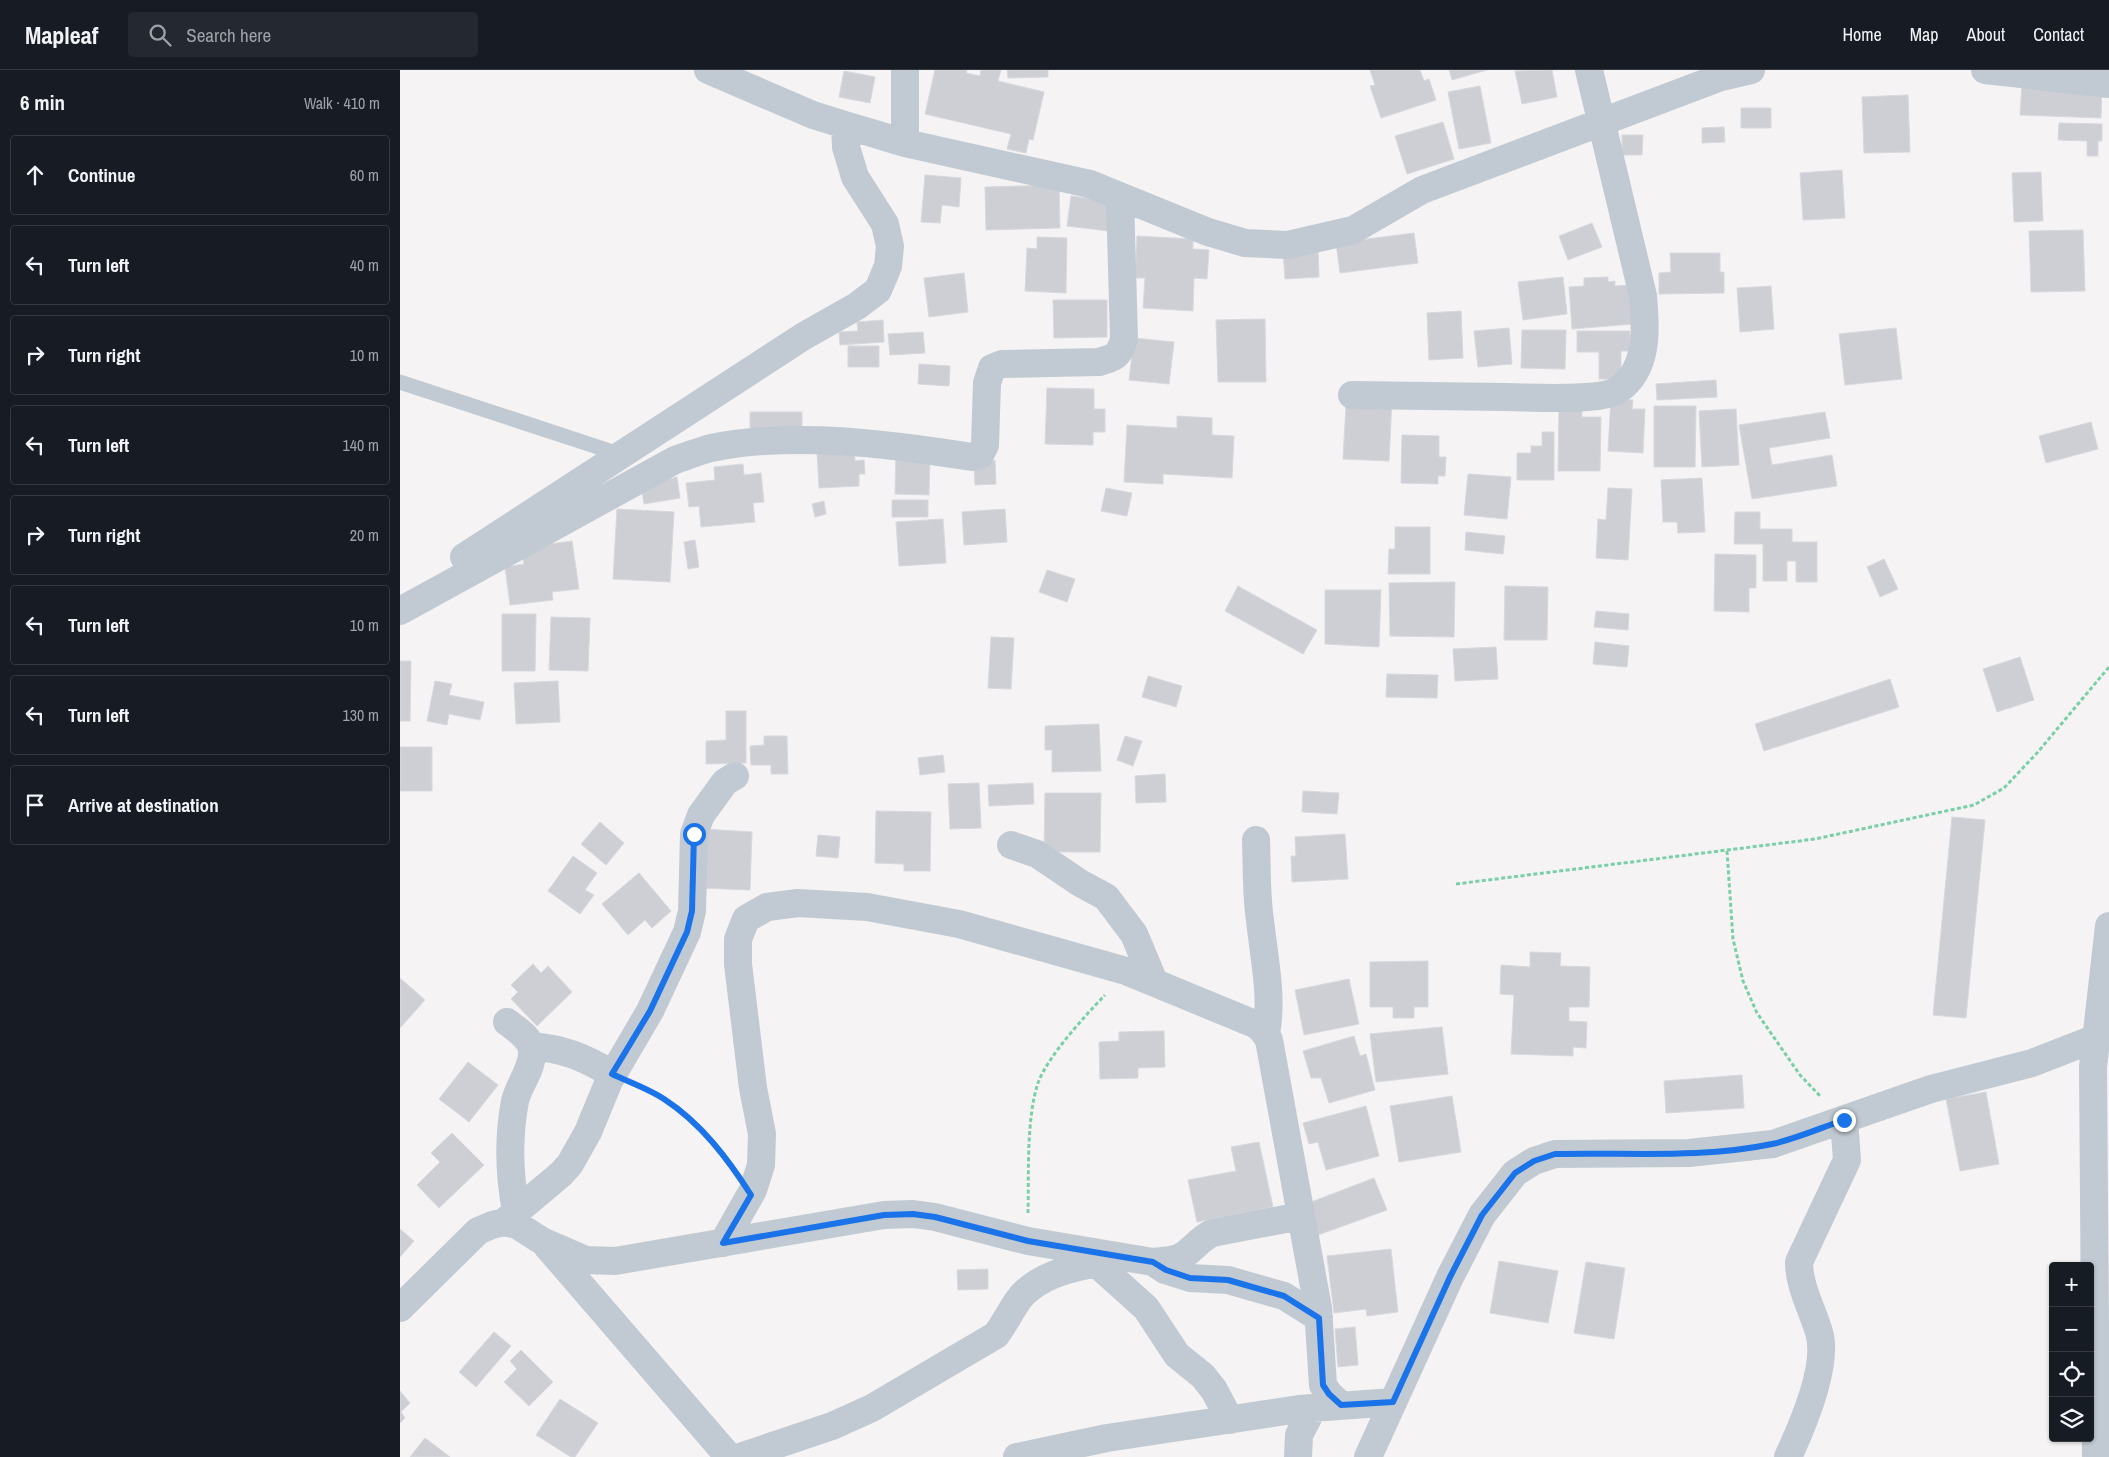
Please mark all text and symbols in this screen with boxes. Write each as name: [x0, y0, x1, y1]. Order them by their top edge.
search box: [128, 12, 478, 57]
text: Mapleaf: [25, 19, 98, 51]
icon: search: [146, 21, 174, 49]
text: Search here: [186, 22, 271, 48]
text: Home: [1842, 22, 1882, 47]
text: Map: [1910, 22, 1939, 47]
text: About: [1967, 22, 2005, 47]
text: Contact: [2033, 22, 2084, 47]
text: 6 min: [20, 88, 65, 117]
text: Walk · 410 m: [304, 92, 380, 114]
icon: ahead: [21, 161, 49, 189]
text: Continue: [68, 162, 136, 188]
text: 60 m: [350, 164, 379, 186]
icon: left: [21, 251, 49, 279]
text: Turn left: [68, 252, 129, 278]
text: 40 m: [350, 254, 379, 276]
icon: right: [21, 341, 49, 369]
text: Turn right: [68, 342, 140, 368]
text: 10 m: [350, 344, 379, 366]
icon: left: [21, 431, 49, 459]
text: Turn left: [68, 432, 129, 458]
text: 140 m: [343, 434, 379, 456]
icon: right: [21, 521, 49, 549]
text: Turn right: [68, 522, 140, 548]
text: 20 m: [350, 524, 379, 546]
icon: left: [21, 611, 49, 639]
text: Turn left: [68, 612, 129, 638]
text: 10 m: [350, 614, 379, 636]
icon: left: [21, 701, 49, 729]
text: Turn left: [68, 702, 129, 728]
text: 130 m: [343, 704, 379, 726]
icon: arrive: [21, 791, 49, 819]
text: Arrive at destination: [68, 792, 219, 818]
route start: [683, 823, 706, 846]
route end: [1833, 1109, 1856, 1132]
map controls: [2049, 1262, 2094, 1442]
button: +: [2049, 1262, 2094, 1307]
button: −: [2049, 1307, 2094, 1352]
button: locate: [2049, 1352, 2094, 1397]
button: layers: [2049, 1397, 2094, 1442]

